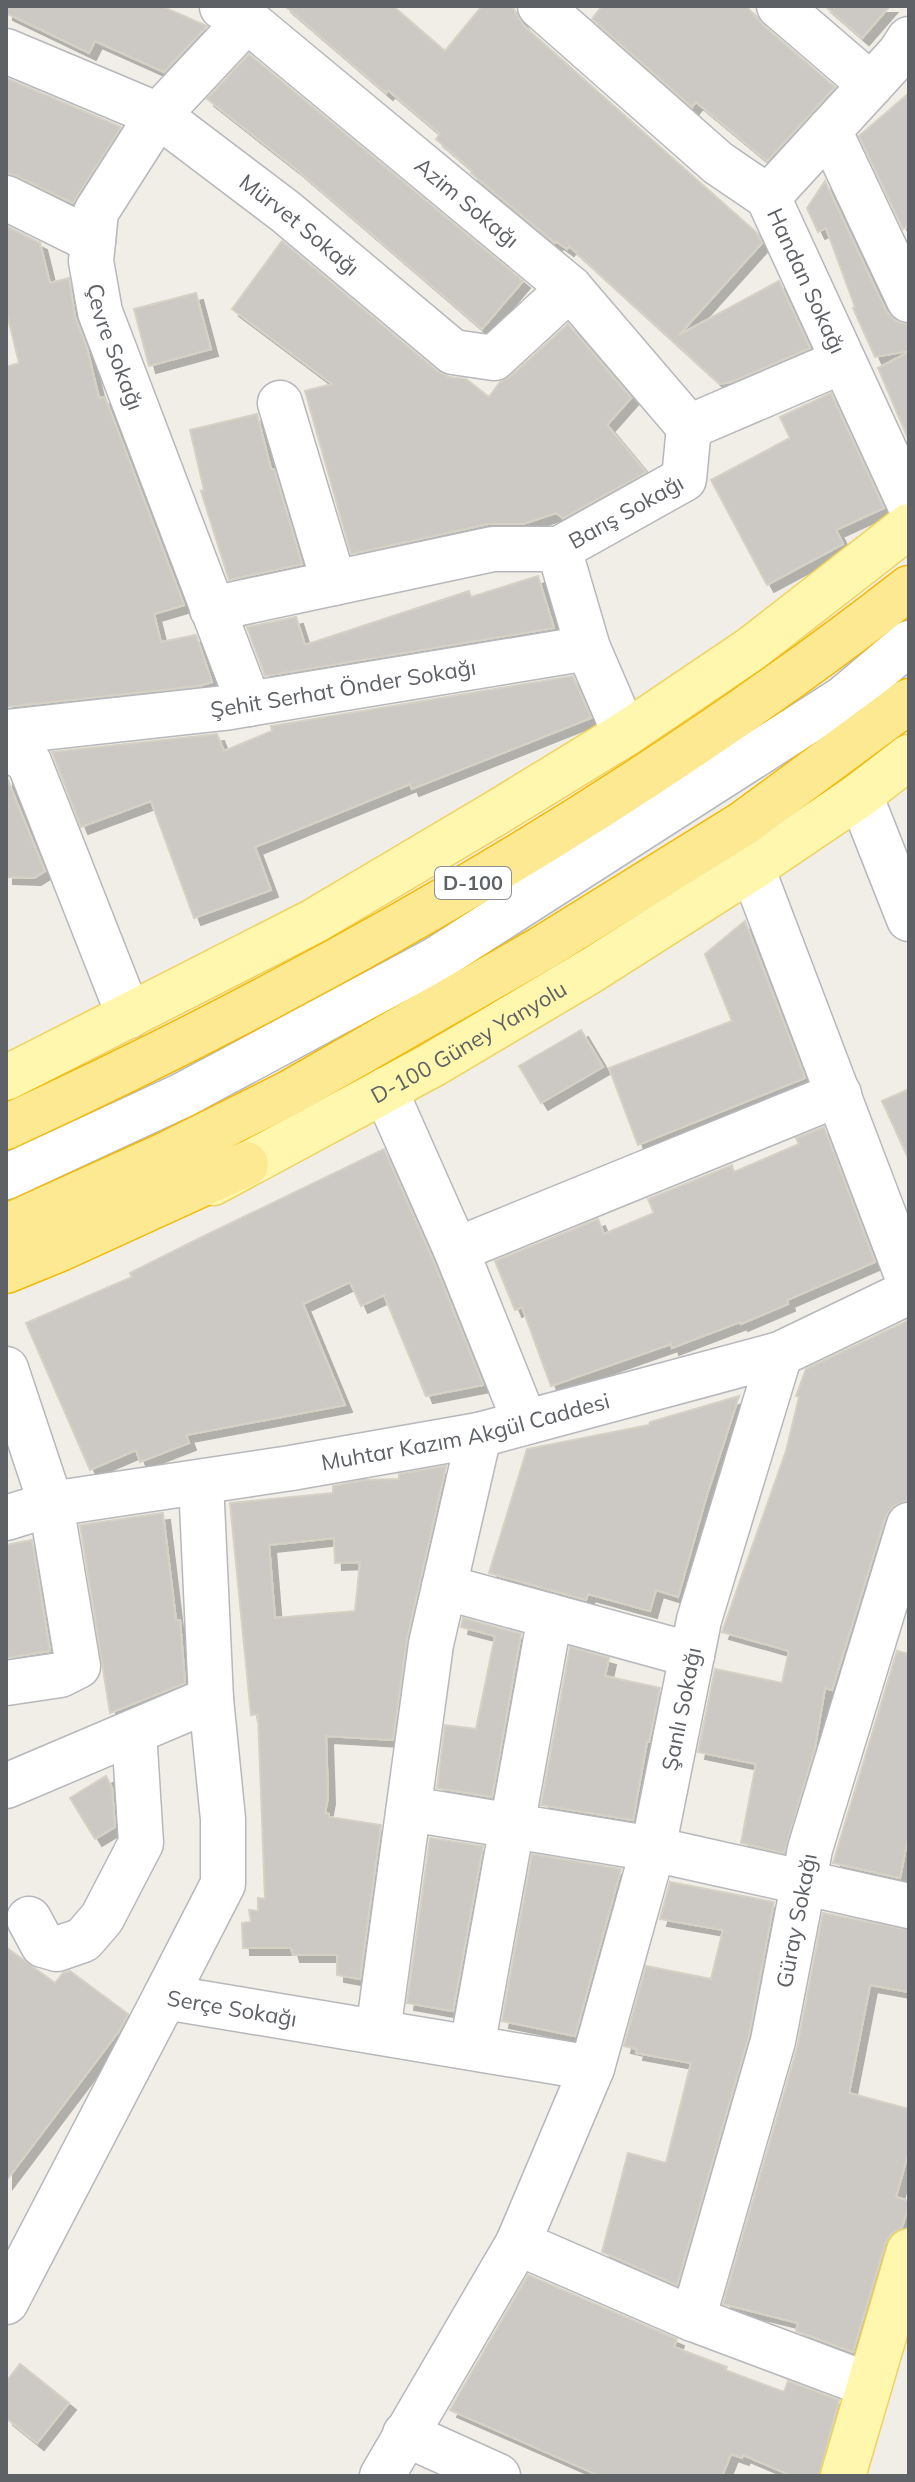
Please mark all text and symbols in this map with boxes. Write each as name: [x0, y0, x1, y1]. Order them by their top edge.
street label: Azim Sokağı: [409, 151, 525, 254]
street label: Mürvet Sokağı: [234, 168, 365, 282]
street label: Handan Sokağı: [761, 203, 852, 358]
street label: Çevre Sokağı: [81, 281, 150, 414]
street label: Barış Sokağı: [563, 468, 688, 555]
street label: Şehit Serhat Önder Sokağı: [209, 653, 478, 723]
road number: D-100: [435, 867, 511, 899]
street label: D-100 Güney Yanyolu: [366, 974, 572, 1109]
street label: Muhtar Kazım Akgül Caddesi: [319, 1386, 613, 1476]
street label: Şanlı Sokağı: [655, 1645, 707, 1773]
street label: Güray Sokağı: [770, 1851, 823, 1990]
street label: Serçe Sokağı: [165, 1984, 299, 2033]

